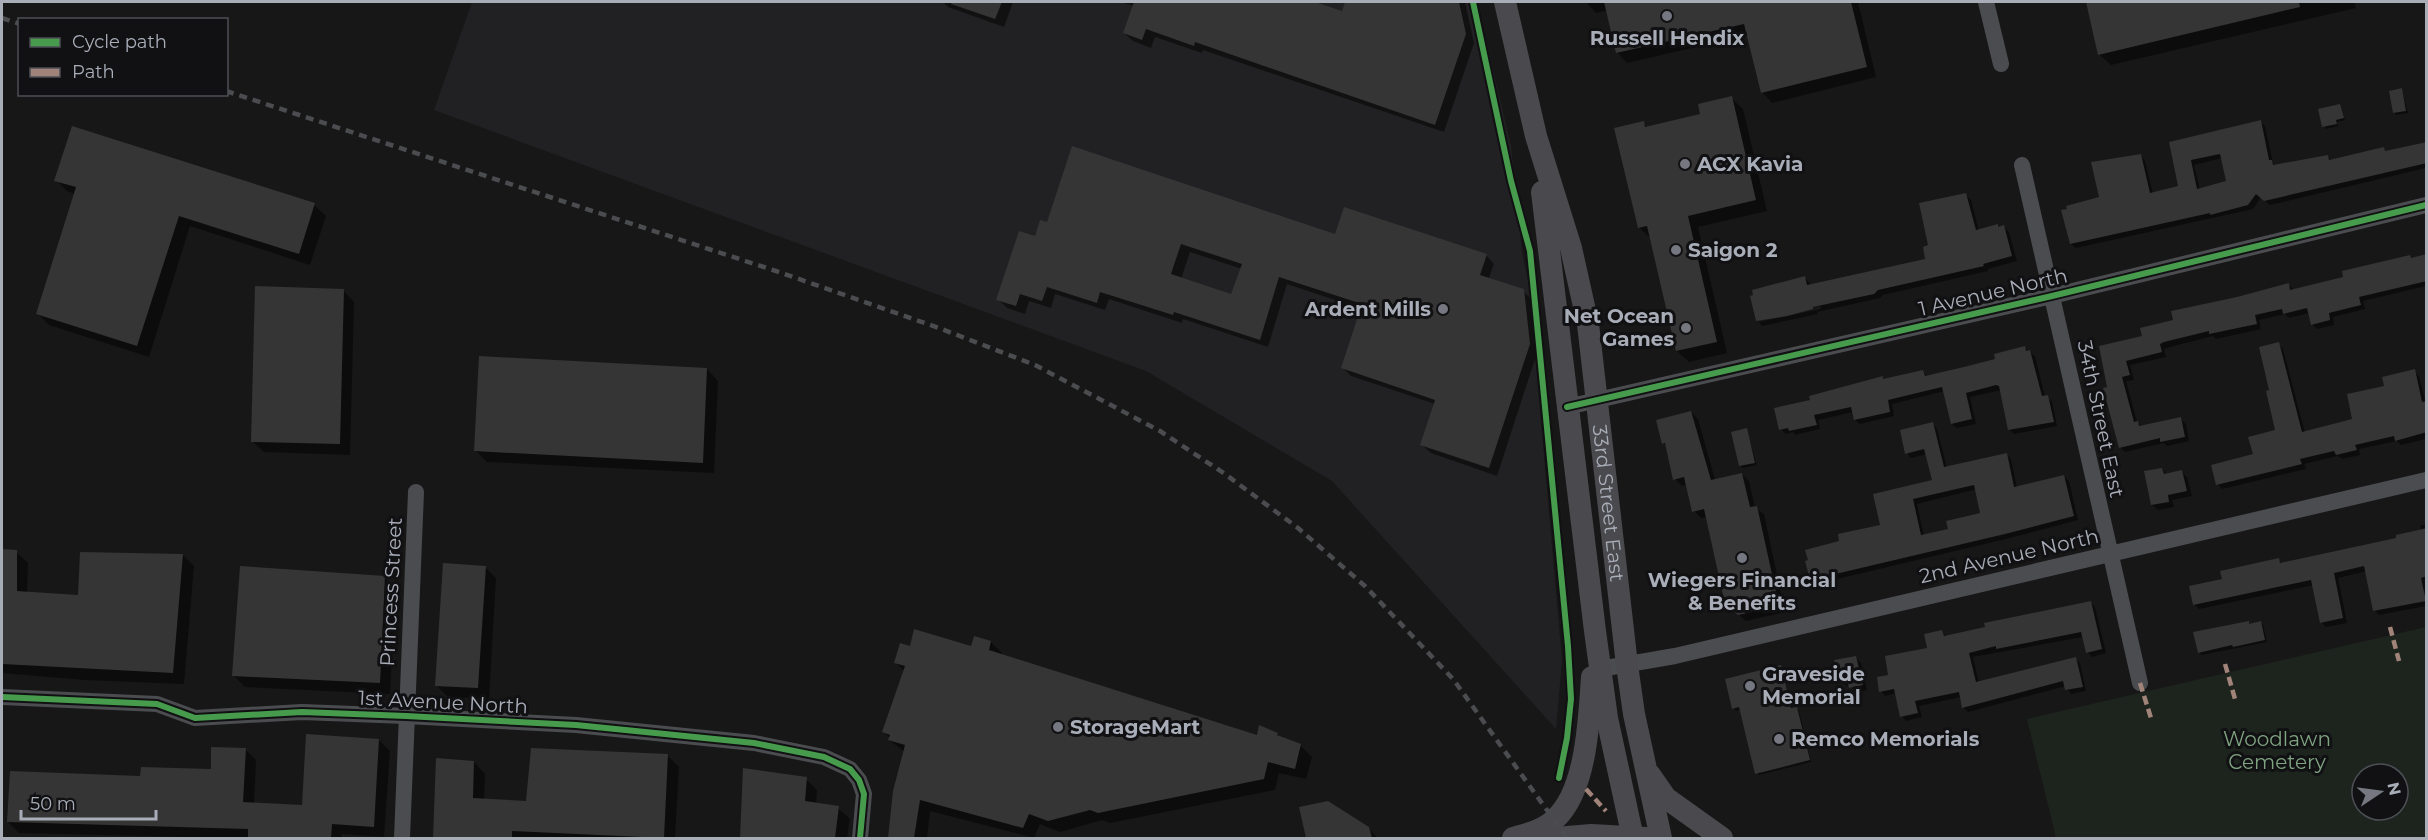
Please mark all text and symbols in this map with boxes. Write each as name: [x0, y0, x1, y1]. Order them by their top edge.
marker: Russell Hendix: [1660, 9, 1674, 23]
legend: [18, 18, 228, 96]
place label: Russell Hendix: [1590, 26, 1744, 50]
text: Cycle path: [72, 31, 167, 53]
text: Path: [72, 61, 115, 83]
place label: ACX Kavia: [1696, 152, 1803, 176]
marker: ACX Kavia: [1678, 157, 1692, 171]
place label: Saigon 2: [1688, 238, 1778, 262]
marker: Saigon 2: [1669, 243, 1683, 257]
street label: 1 Avenue North: [1916, 263, 2070, 321]
place label: Ardent Mills: [1304, 297, 1431, 321]
marker: Ardent Mills: [1436, 302, 1450, 316]
place label: Net Ocean Games: [1564, 304, 1674, 351]
marker: Net Ocean Games: [1679, 321, 1693, 335]
street label: 34th Street East: [2073, 338, 2129, 500]
street label: 33rd Street East: [1588, 423, 1629, 583]
street label: Princess Street: [375, 517, 407, 667]
street label: 2nd Avenue North: [1917, 524, 2101, 588]
marker: Wiegers Financial & Benefits: [1735, 551, 1749, 565]
place label: Wiegers Financial & Benefits: [1648, 568, 1836, 615]
place label: Graveside Memorial: [1762, 662, 1865, 709]
marker: Graveside Memorial: [1743, 679, 1757, 693]
street label: 1st Avenue North: [358, 686, 528, 718]
place label: StorageMart: [1070, 715, 1200, 739]
marker: StorageMart: [1051, 720, 1065, 734]
place label: Remco Memorials: [1791, 727, 1980, 751]
park label: Woodlawn Cemetery: [2223, 727, 2331, 774]
marker: Remco Memorials: [1772, 732, 1786, 746]
north arrow: [2350, 762, 2410, 822]
text: N: [2383, 780, 2405, 797]
scale bar: [21, 783, 156, 821]
text: 50 m: [30, 793, 76, 815]

